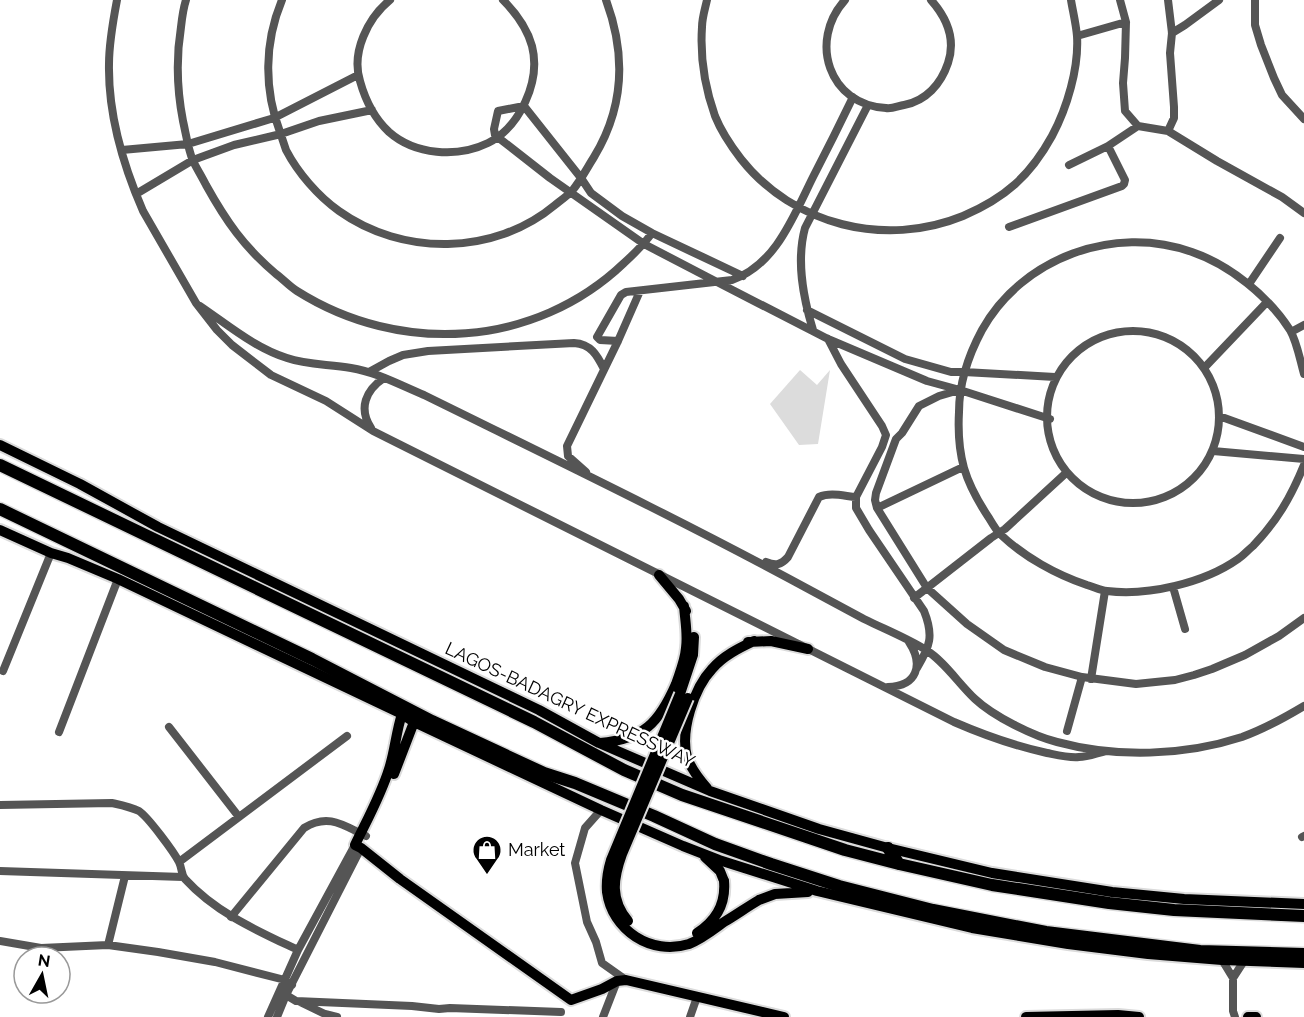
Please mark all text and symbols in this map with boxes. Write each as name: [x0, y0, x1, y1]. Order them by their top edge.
street label: LAGOS-BADAGRY EXPRESSWAY: [442, 637, 699, 772]
shop icon: Market: [471, 834, 503, 876]
place label: Market: [508, 839, 565, 860]
north arrow: [12, 945, 72, 1005]
text: N: [37, 950, 52, 971]

